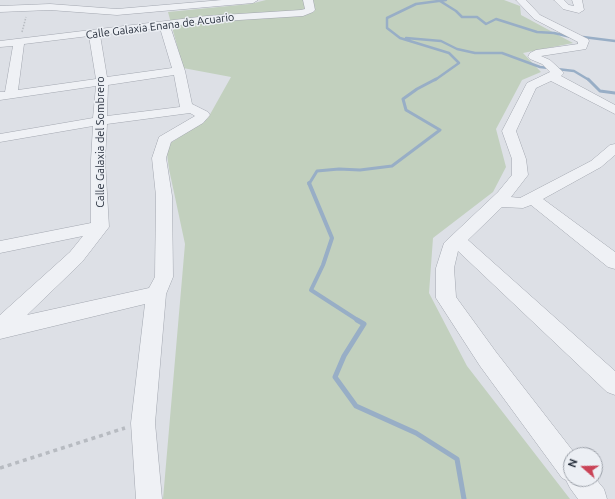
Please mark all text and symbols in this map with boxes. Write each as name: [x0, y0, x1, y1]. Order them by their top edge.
street label: Calle Galaxia Enana de Acuario: [85, 10, 235, 42]
street label: Calle Galaxia del Sombrero: [93, 76, 107, 208]
north arrow: [563, 447, 603, 487]
text: N: [566, 457, 580, 469]

